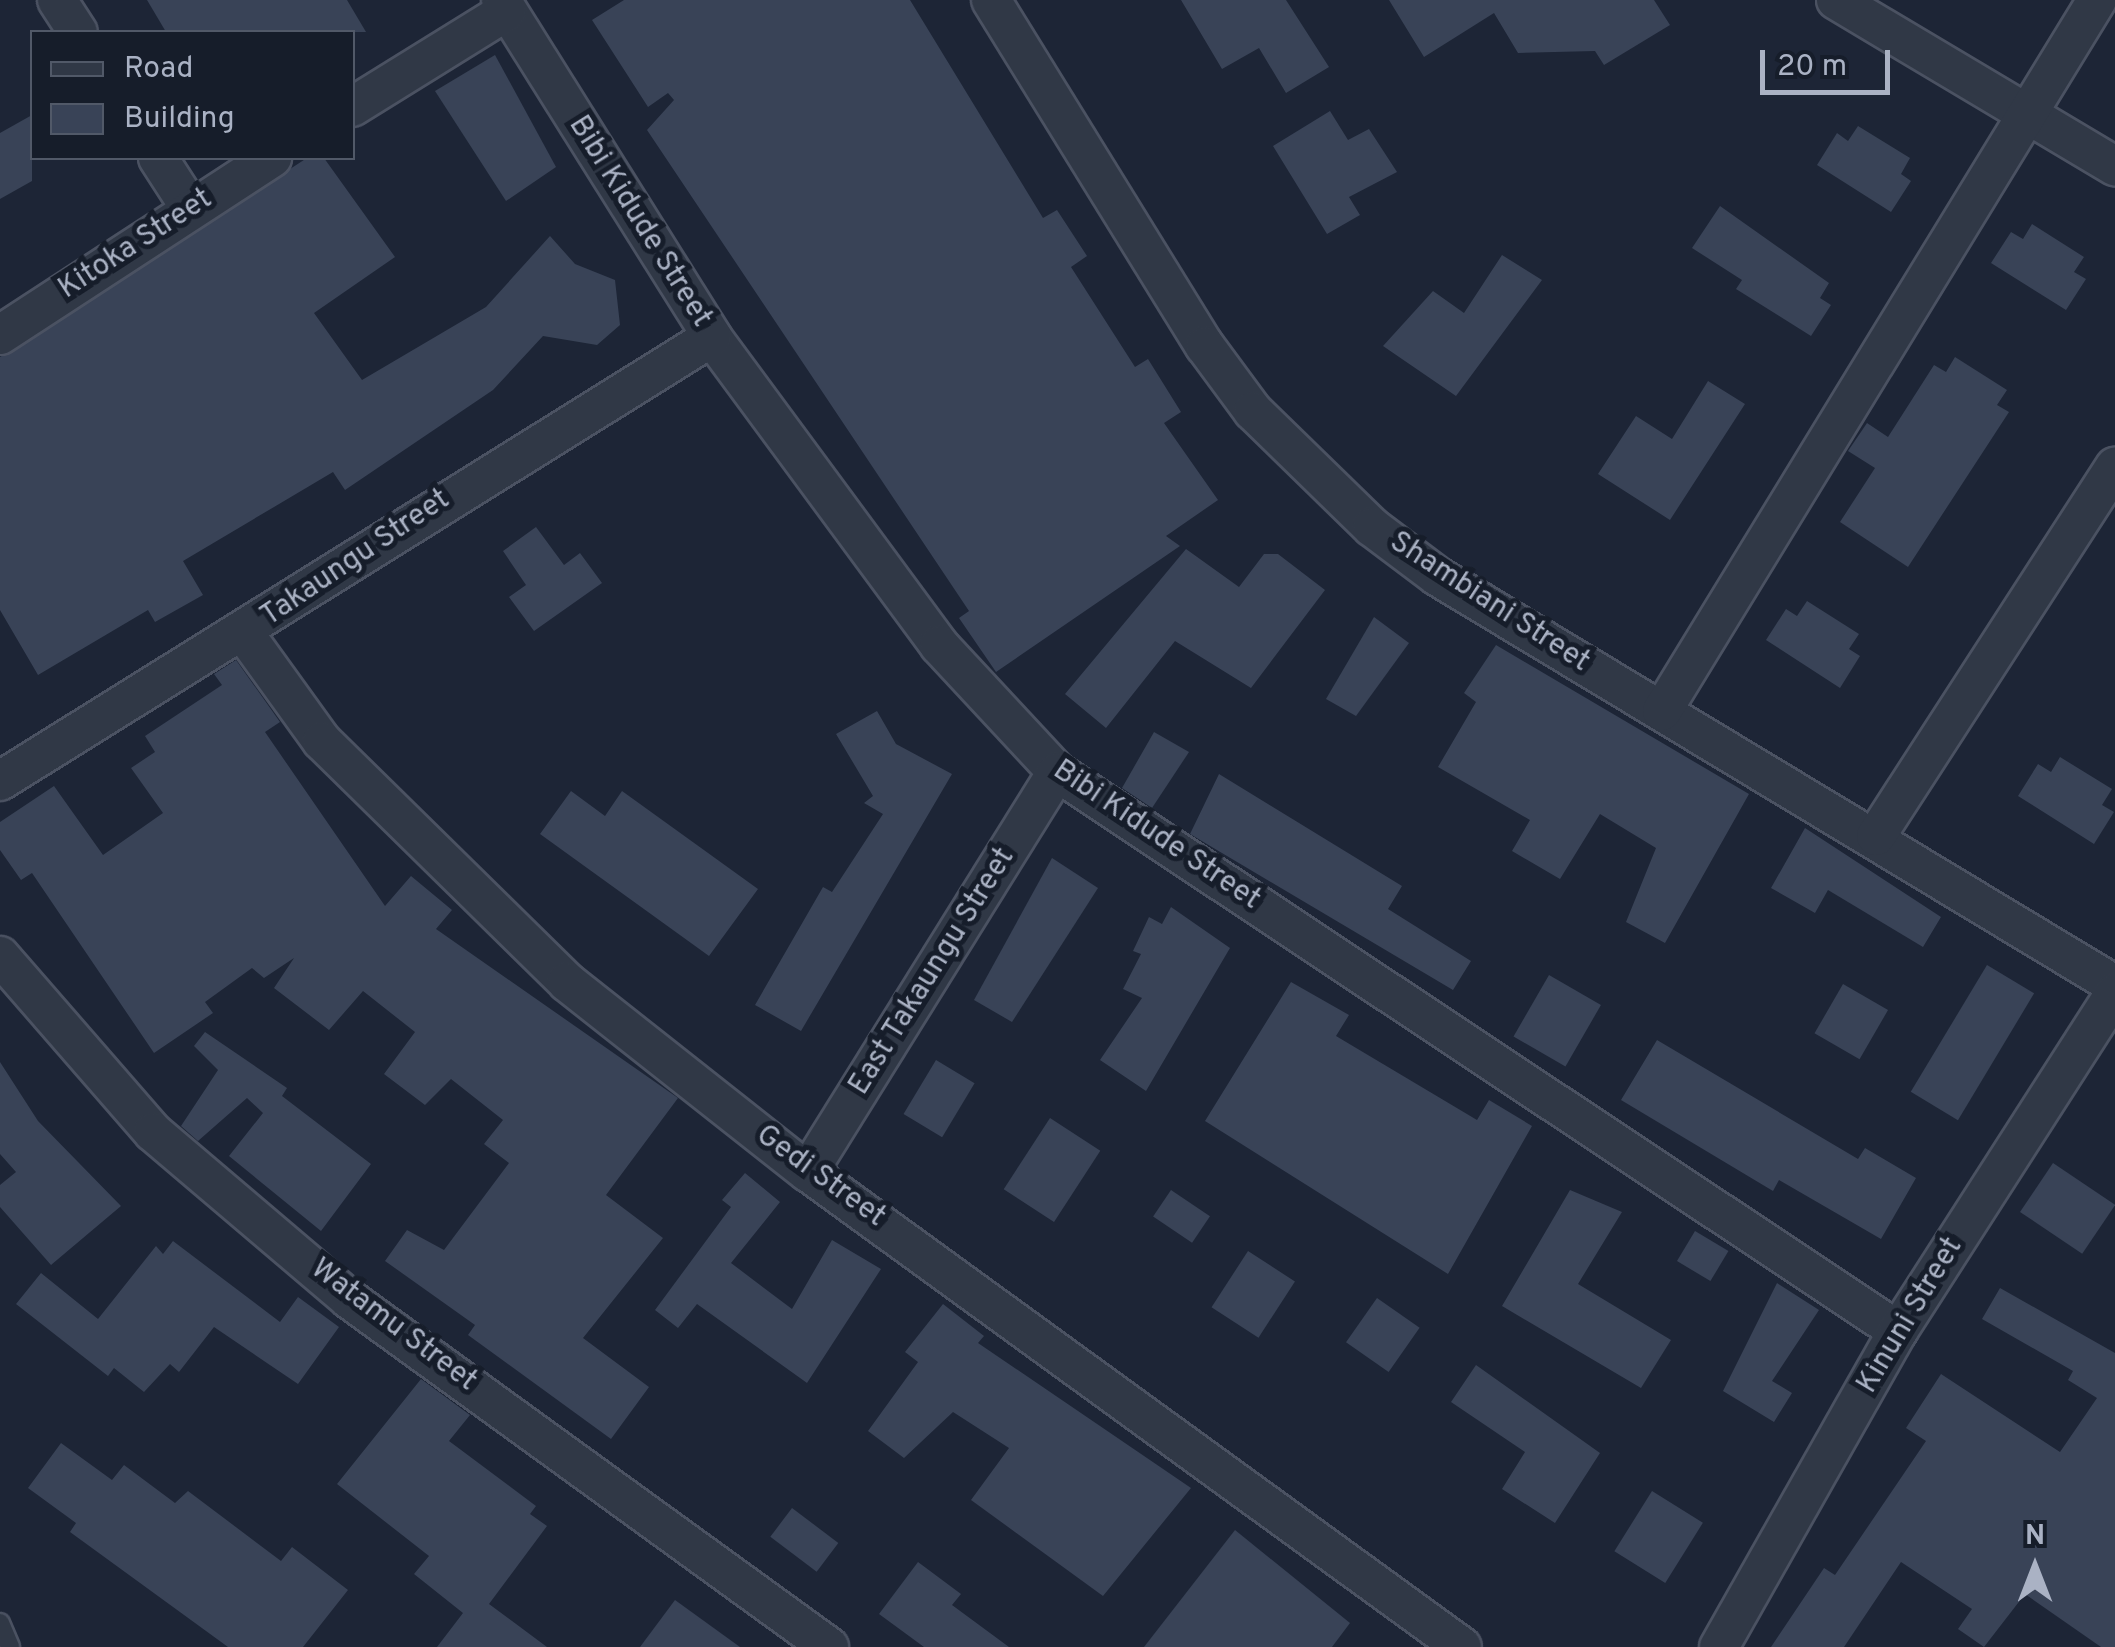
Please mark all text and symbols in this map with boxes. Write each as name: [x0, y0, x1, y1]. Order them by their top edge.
legend: [30, 30, 355, 160]
scale bar: [1765, 30, 1895, 92]
text: 20 m: [1777, 49, 1847, 86]
text: Road: [124, 51, 193, 88]
text: Building: [124, 101, 235, 138]
street label: Bibi Kidude Street: [559, 110, 719, 334]
street label: Kitoka Street: [52, 182, 220, 308]
street label: Takaungu Street: [255, 483, 457, 635]
street label: Shambiani Street: [1382, 525, 1596, 681]
street label: Bibi Kidude Street: [1045, 753, 1267, 919]
street label: East Takaungu Street: [842, 841, 1024, 1103]
street label: Gedi Street: [748, 1118, 892, 1236]
street label: Kinuni Street: [1850, 1231, 1972, 1401]
street label: Watamu Street: [303, 1252, 483, 1400]
north arrow: [1985, 1517, 2085, 1617]
text: N: [2025, 1519, 2045, 1555]

